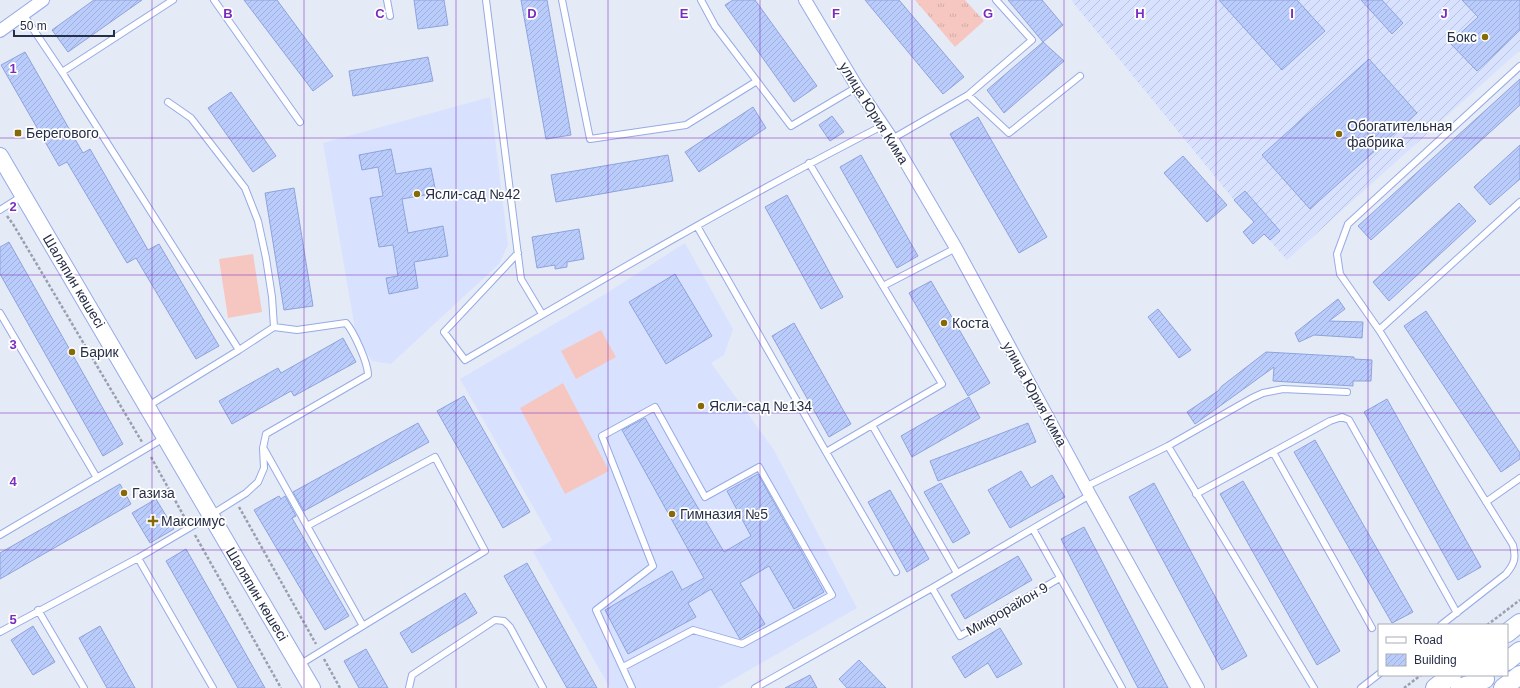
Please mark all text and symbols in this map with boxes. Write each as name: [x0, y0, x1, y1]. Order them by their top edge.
text: B: [223, 6, 233, 21]
text: C: [375, 6, 385, 21]
text: D: [527, 6, 537, 21]
text: E: [680, 6, 689, 21]
text: F: [832, 6, 840, 21]
text: G: [983, 6, 993, 21]
text: H: [1135, 6, 1145, 21]
text: I: [1290, 6, 1294, 21]
text: J: [1440, 6, 1448, 21]
scale bar: [14, 12, 114, 38]
text: 50 m: [20, 19, 47, 33]
place label: Бокс: [1447, 29, 1477, 45]
marker: Бокс: [1480, 32, 1490, 42]
street label: улица Юрия Кима: [836, 59, 912, 167]
text: 1: [9, 61, 17, 76]
place label: Обогатительная фабрика: [1347, 118, 1452, 150]
place label: Берегового: [26, 125, 99, 141]
marker: Берегового: [13, 128, 23, 138]
marker: Обогатительная фабрика: [1334, 129, 1344, 139]
place label: Ясли-сад №42: [425, 186, 520, 202]
marker: Ясли-сад №42: [412, 189, 422, 199]
text: 2: [9, 199, 17, 214]
street label: Шаляпин көшесі: [40, 231, 108, 331]
place label: Коста: [952, 315, 989, 331]
marker: Коста: [939, 318, 949, 328]
text: 3: [9, 337, 17, 352]
street label: улица Юрия Кима: [1000, 339, 1070, 449]
place label: Барик: [80, 344, 120, 360]
marker: Барик: [67, 347, 77, 357]
place label: Ясли-сад №134: [709, 398, 812, 414]
marker: Ясли-сад №134: [696, 401, 706, 411]
text: 4: [9, 474, 17, 489]
place label: Газиза: [132, 485, 175, 501]
marker: Газиза: [119, 488, 129, 498]
place label: Гимназия №5: [680, 506, 768, 522]
marker: Гимназия №5: [667, 509, 677, 519]
place label: Максимус: [161, 513, 225, 529]
marker: Максимус: [148, 516, 158, 526]
street label: Шаляпин көшесі: [223, 544, 291, 644]
street label: Микрорайон 9: [963, 579, 1051, 639]
text: 5: [9, 612, 17, 627]
legend: [1378, 624, 1508, 676]
text: Road: [1414, 633, 1443, 647]
text: Building: [1414, 653, 1457, 667]

